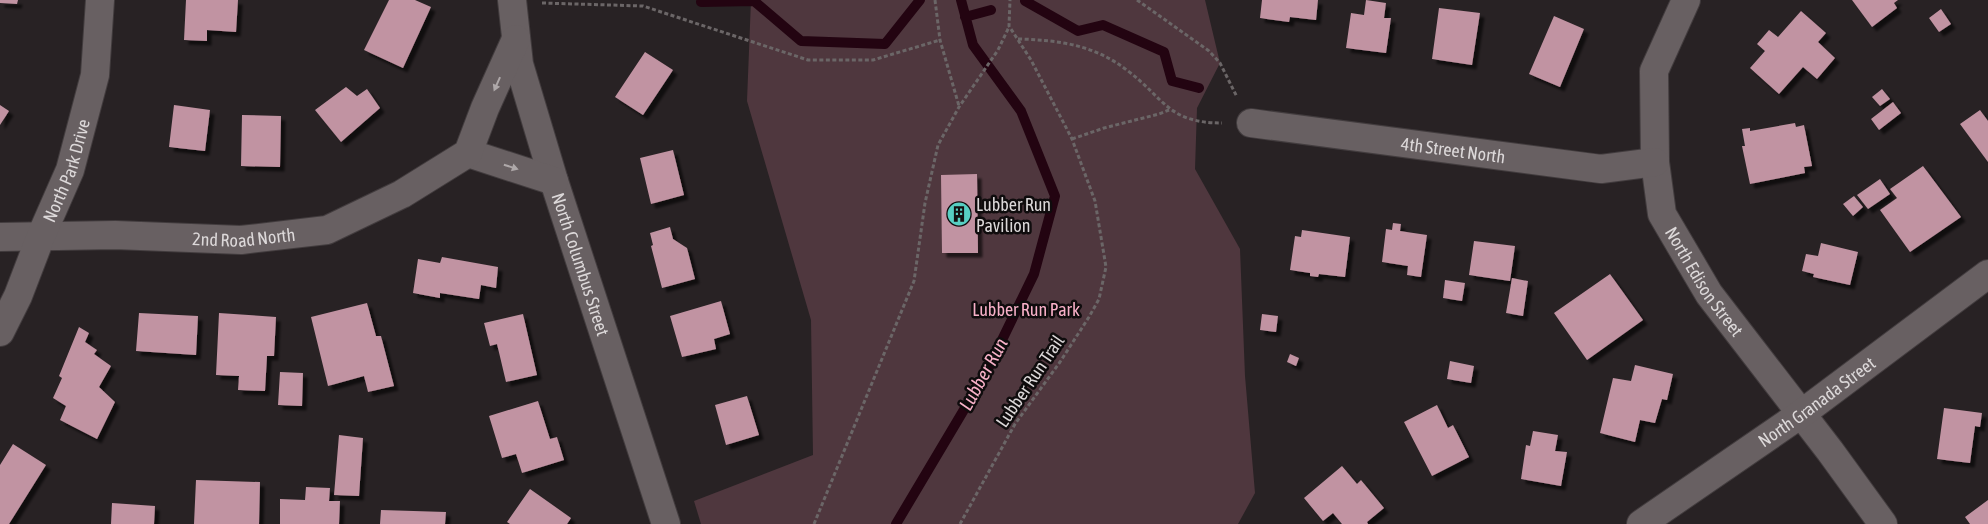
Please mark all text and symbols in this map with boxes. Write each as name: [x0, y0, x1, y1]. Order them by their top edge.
one-way arrow: [492, 77, 500, 91]
street label: North Park Drive: [38, 117, 94, 225]
street label: 4th Street North: [1400, 132, 1507, 167]
one-way arrow: [504, 164, 519, 171]
street label: North Columbus Street: [548, 190, 614, 338]
place label: Lubber Run Pavilion: [976, 194, 1051, 236]
building icon: Lubber Run Pavilion: [946, 201, 972, 227]
street label: 2nd Road North: [192, 223, 296, 251]
street label: North Edison Street: [1661, 223, 1748, 340]
park label: Lubber Run Park: [972, 299, 1080, 320]
street label: Lubber Run Trail: [991, 331, 1069, 431]
water label: Lubber Run: [954, 334, 1012, 414]
street label: North Granada Street: [1754, 352, 1879, 451]

